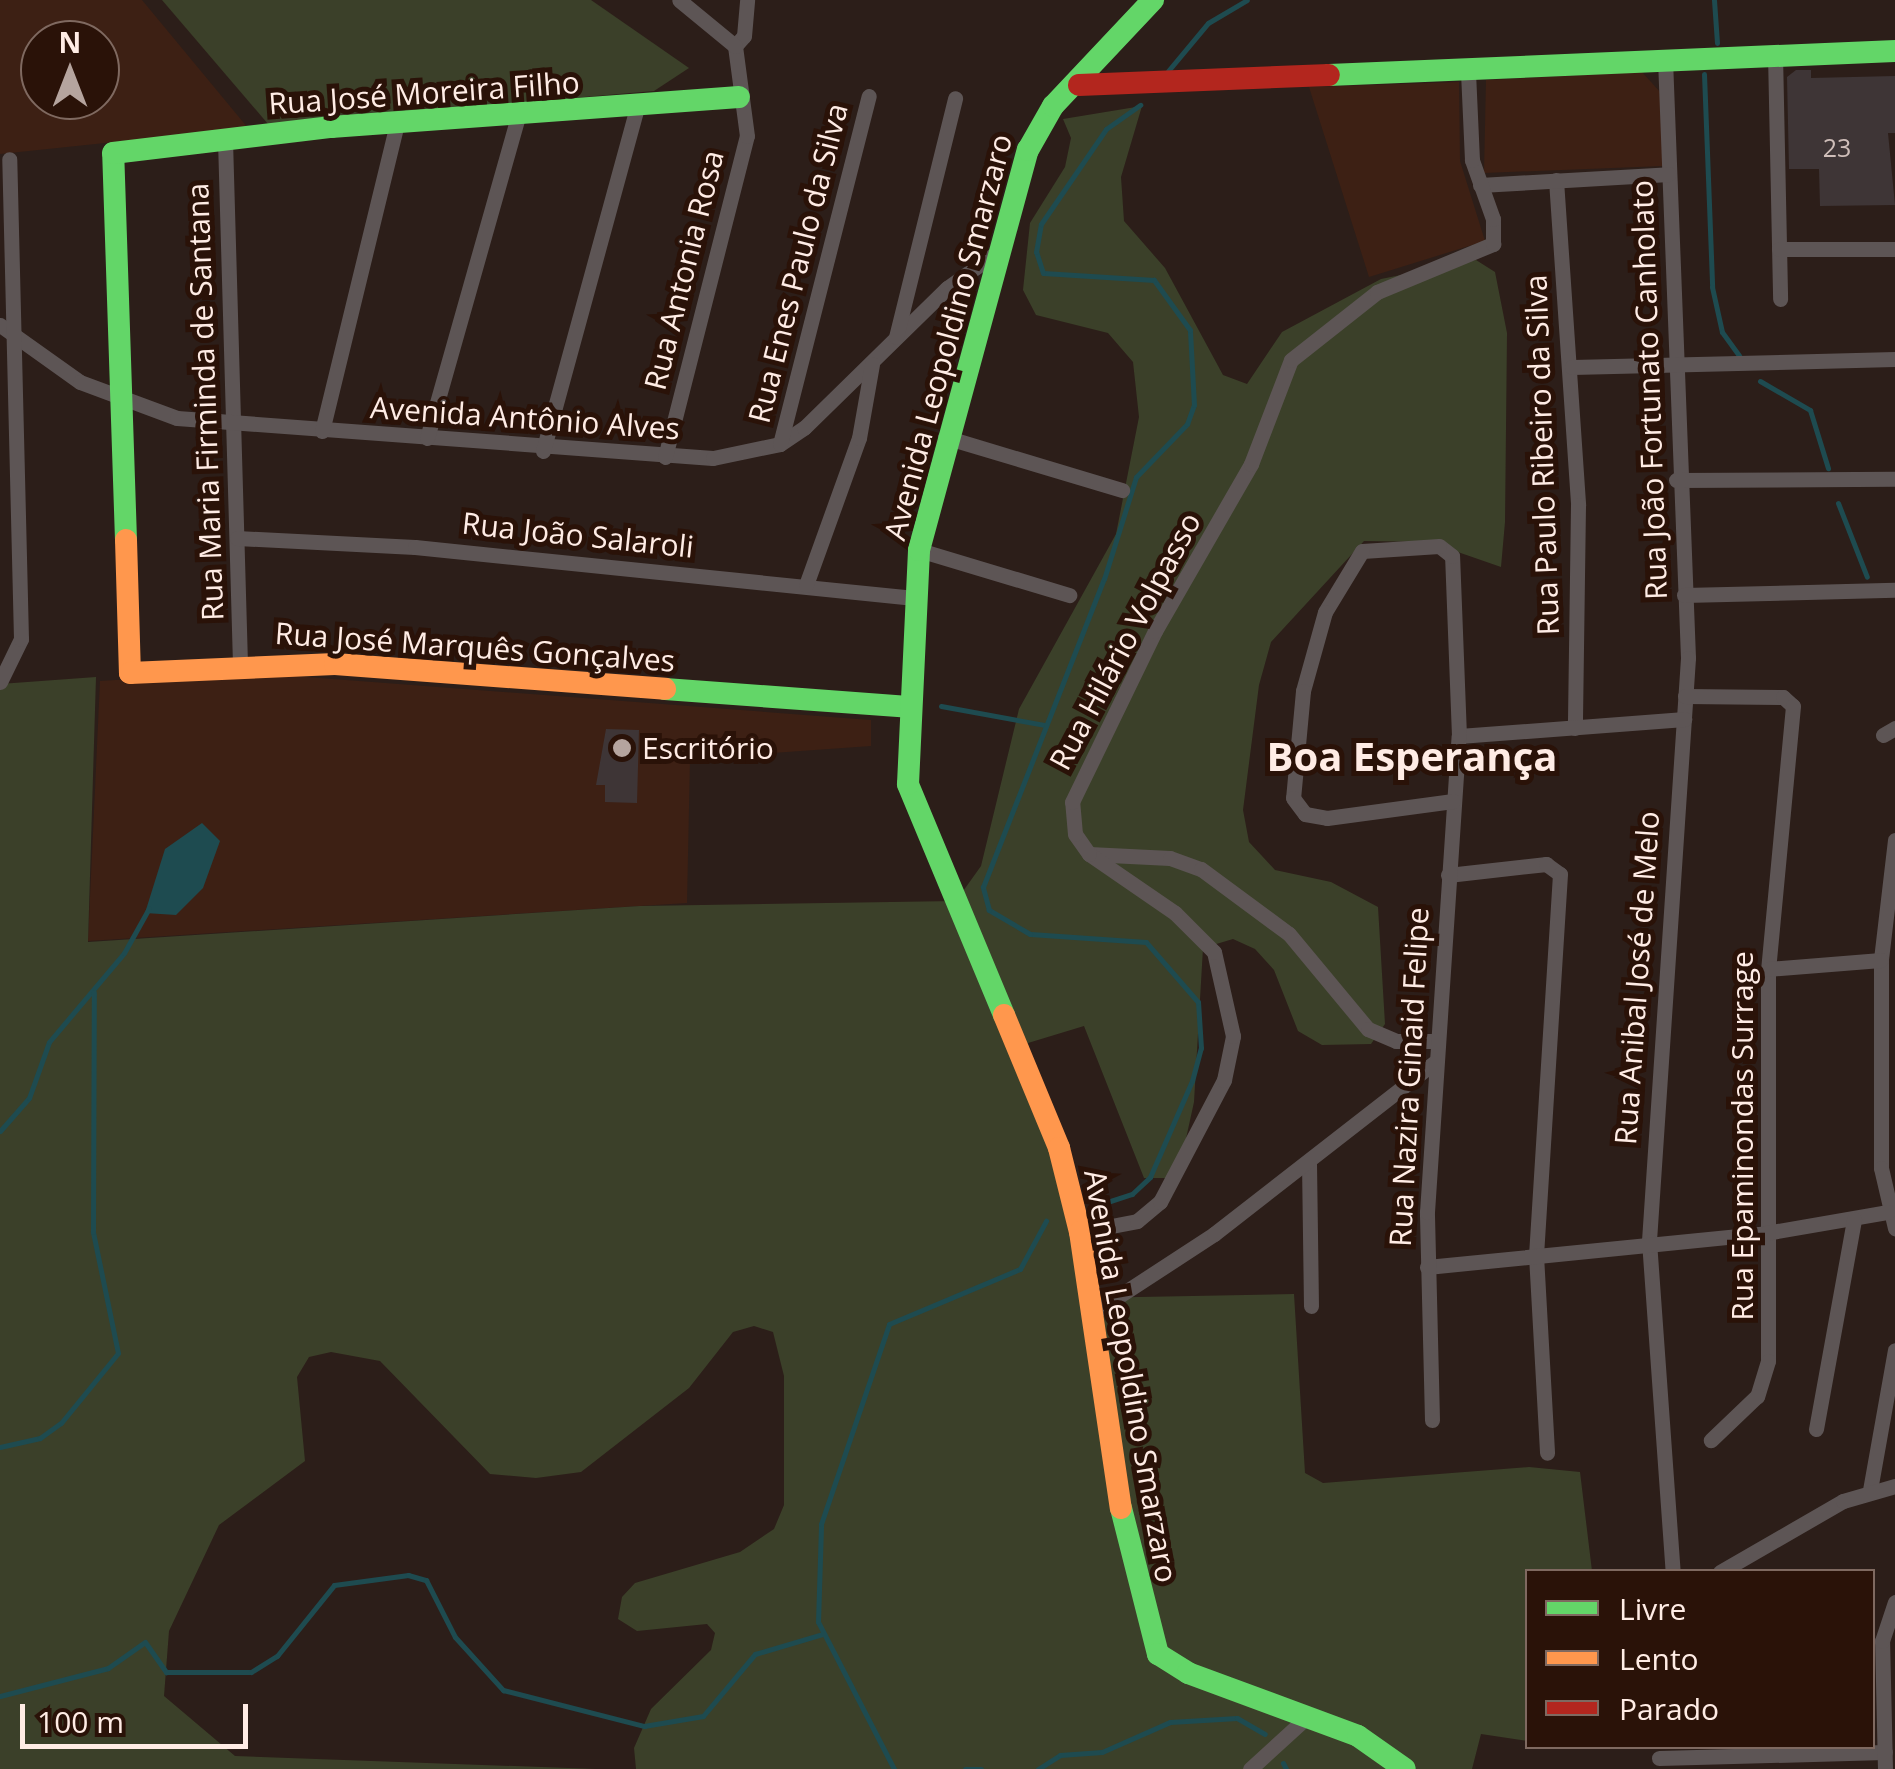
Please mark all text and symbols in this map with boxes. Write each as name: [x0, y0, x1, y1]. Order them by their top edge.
north arrow: [20, 20, 120, 120]
text: N: [59, 23, 81, 61]
street label: Rua José Moreira Filho: [267, 64, 581, 122]
street label: Rua Enes Paulo da Silva: [741, 100, 855, 426]
street label: Avenida Leopoldino Smarzaro: [876, 130, 1020, 544]
house number: 23: [1823, 132, 1851, 162]
street label: Rua Antonia Rosa: [637, 147, 731, 393]
street label: Rua João Fortunato Canholato: [1624, 180, 1674, 600]
street label: Rua Maria Firminda de Santana: [179, 182, 231, 622]
street label: Rua Paulo Ribeiro da Silva: [1518, 274, 1566, 636]
street label: Avenida Antônio Alves: [369, 389, 681, 447]
street label: Rua João Salaroli: [460, 505, 696, 565]
street label: Rua Hilário Volpasso: [1042, 506, 1208, 776]
street label: Rua José Marquês Gonçalves: [274, 615, 676, 679]
place label: Escritório: [642, 730, 774, 766]
district label: Boa Esperança: [1267, 732, 1557, 780]
marker: Escritório: [611, 737, 633, 759]
street label: Rua Anibal José de Melo: [1607, 810, 1667, 1146]
street label: Rua Nazira Ginaid Felipe: [1382, 906, 1436, 1248]
street label: Rua Epaminondas Surrage: [1724, 951, 1760, 1321]
street label: Avenida Leopoldino Smarzaro: [1077, 1167, 1185, 1585]
legend: [1525, 1569, 1875, 1749]
text: Livre: [1619, 1588, 1686, 1629]
text: Lento: [1619, 1638, 1699, 1679]
scale bar: [25, 1684, 252, 1746]
text: Parado: [1619, 1688, 1719, 1729]
text: 100 m: [37, 1701, 124, 1742]

